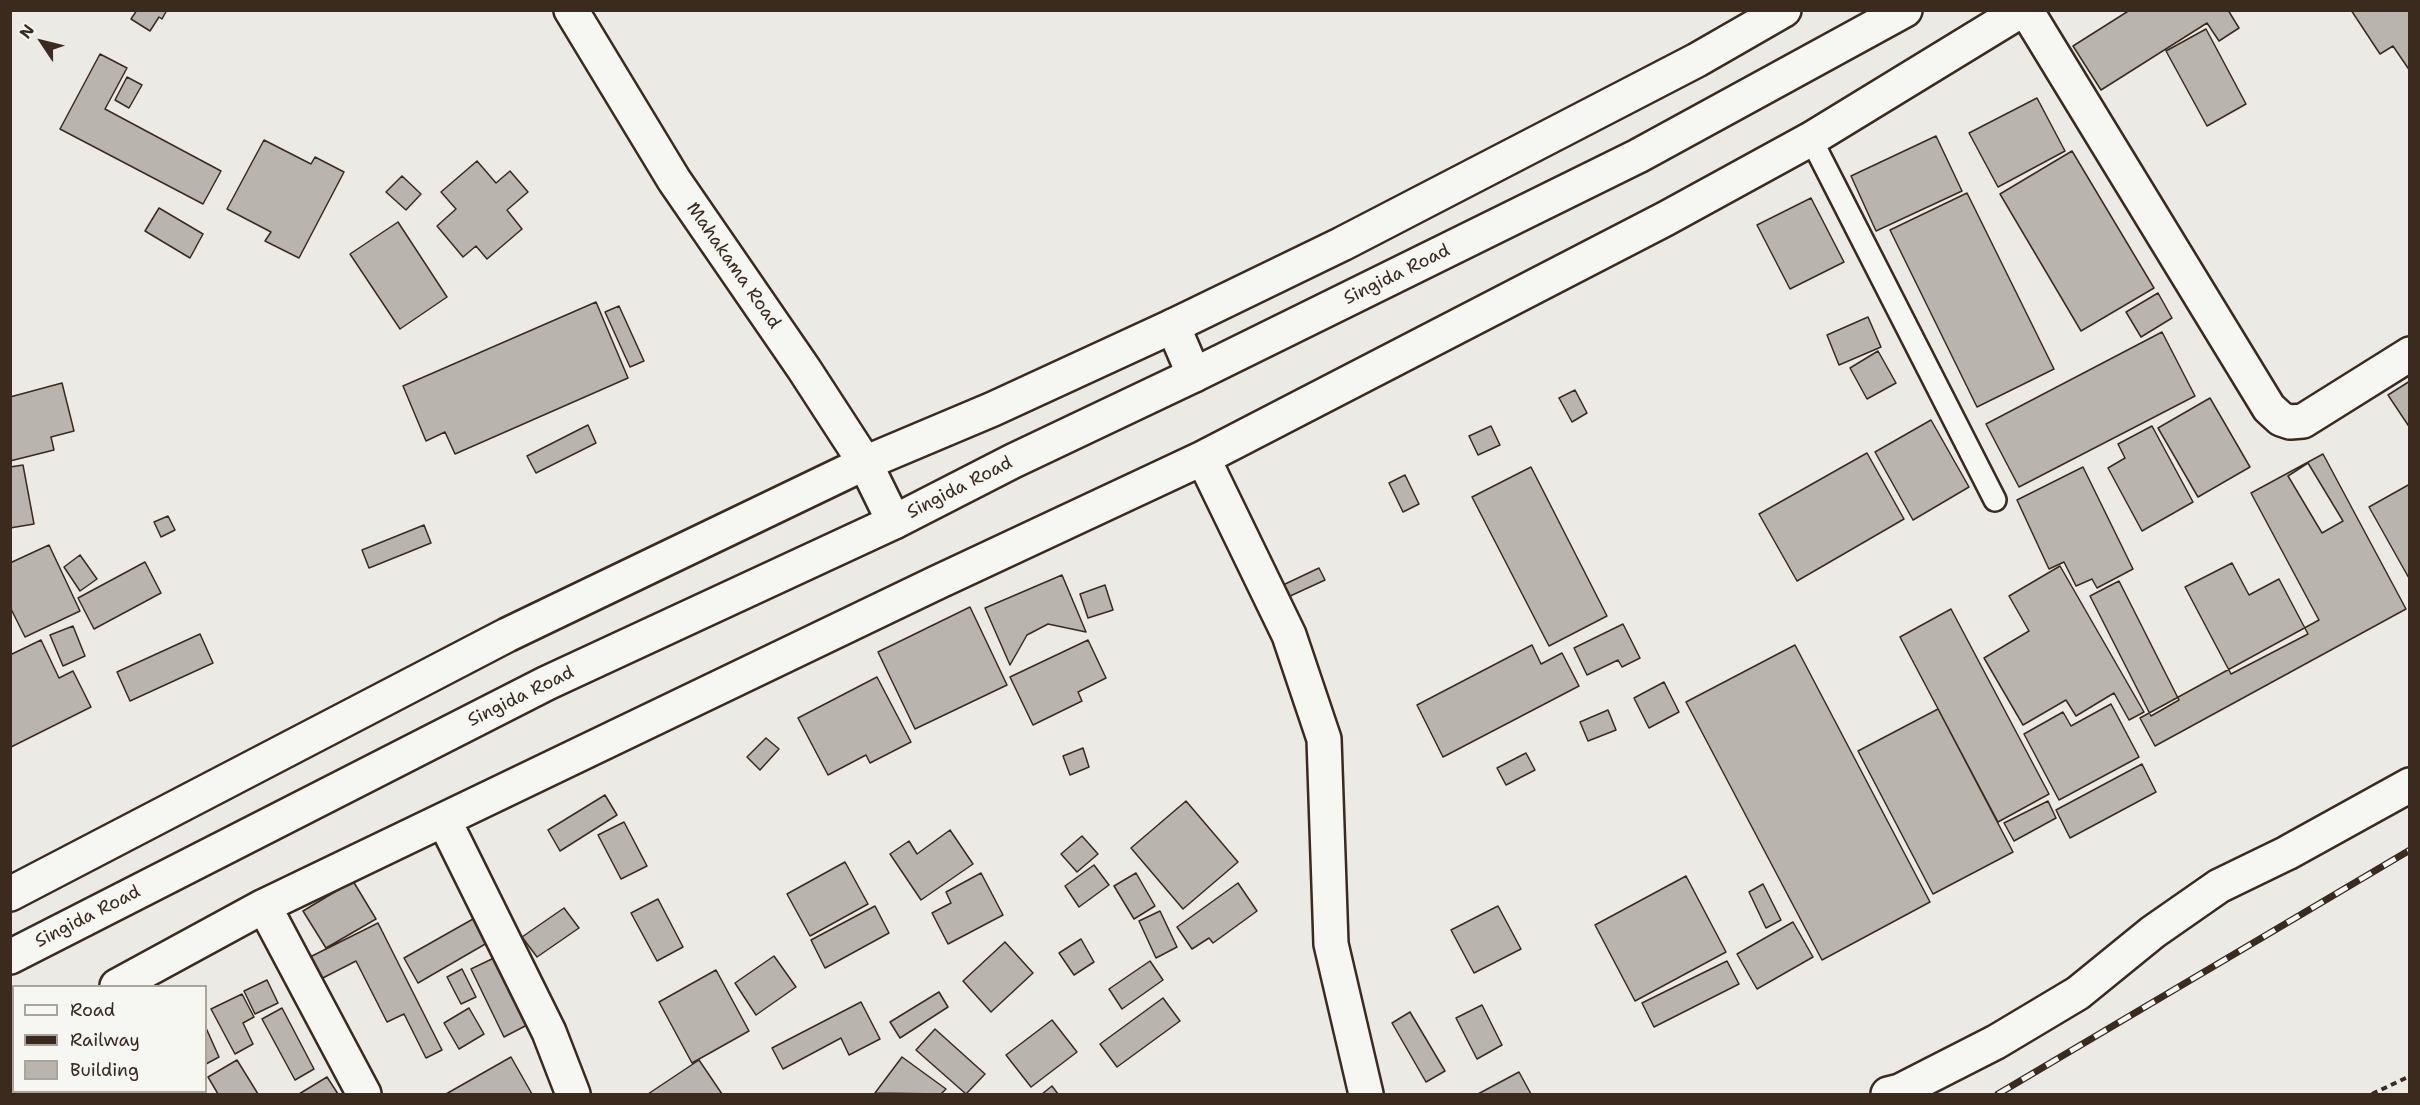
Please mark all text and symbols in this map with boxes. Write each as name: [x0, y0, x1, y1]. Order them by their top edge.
north arrow: [12, 12, 72, 72]
text: N: [15, 20, 39, 43]
street label: Mahakama Road: [681, 199, 785, 333]
street label: Singida Road: [1340, 240, 1454, 310]
street label: Singida Road: [904, 452, 1016, 524]
street label: Singida Road: [464, 662, 578, 732]
street label: Singida Road: [32, 881, 144, 953]
legend: [12, 985, 207, 1093]
text: Road: [70, 998, 115, 1022]
text: Railway: [70, 1028, 140, 1052]
text: Building: [70, 1058, 139, 1082]

